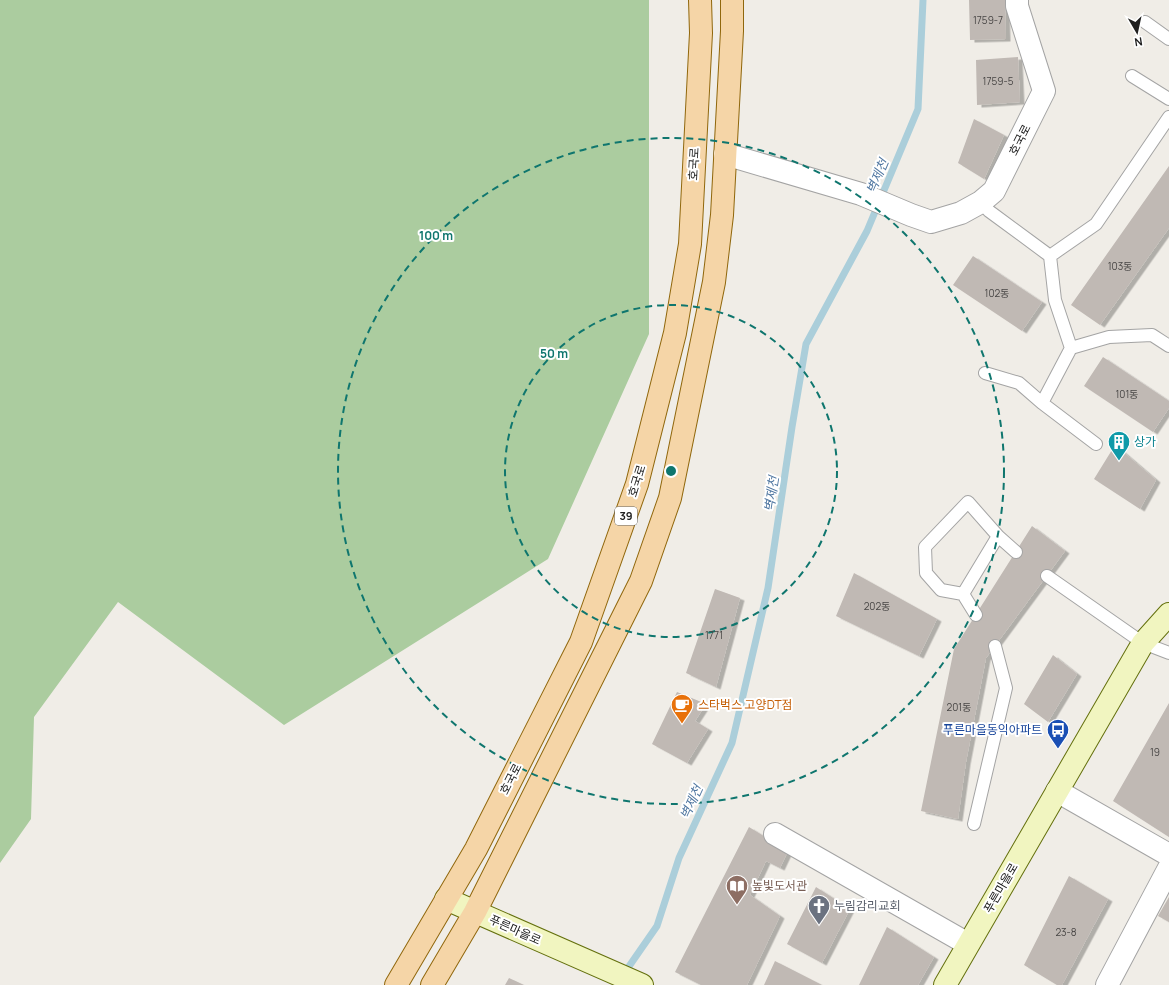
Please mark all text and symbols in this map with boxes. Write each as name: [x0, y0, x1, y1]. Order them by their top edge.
north arrow: [1117, 12, 1157, 52]
house number: 1759-7: [973, 13, 1003, 27]
text: N: [1133, 34, 1144, 50]
house number: 1759-5: [983, 74, 1014, 88]
street label: 호국로: [1004, 121, 1035, 158]
street label: 호국로: [684, 147, 703, 181]
water label: 벽제천: [862, 155, 893, 196]
text: 100 m: [419, 227, 453, 244]
house number: 103동: [1108, 259, 1132, 273]
house number: 102동: [985, 286, 1009, 300]
text: 50 m: [540, 345, 568, 362]
house number: 101동: [1115, 387, 1139, 401]
building icon: 상가: [1106, 429, 1132, 462]
place label: 상가: [1134, 433, 1156, 450]
street label: 호국로: [624, 463, 649, 499]
centre of rings: [664, 464, 678, 478]
water label: 벽제천: [759, 474, 783, 513]
road number: 39: [615, 507, 637, 525]
house number: 202동: [864, 599, 890, 613]
house number: 1771: [705, 628, 723, 642]
cafe icon: 스타벅스 고양DT점: [669, 692, 695, 725]
place label: 스타벅스 고양DT점: [698, 696, 793, 713]
house number: 201동: [947, 700, 971, 714]
bus stop icon: 푸른마을동익아파트: [1045, 717, 1071, 750]
place label: 푸른마을동익아파트: [943, 721, 1042, 738]
house number: 19: [1150, 745, 1160, 759]
street label: 호국로: [495, 760, 526, 797]
water label: 벽제천: [675, 781, 707, 822]
street label: 푸른마을로: [979, 860, 1022, 916]
library icon: 높빛도서관: [724, 873, 750, 906]
place label: 높빛도서관: [752, 877, 807, 894]
church icon: 누림감리교회: [806, 893, 832, 926]
place label: 누림감리교회: [834, 897, 900, 914]
street label: 푸른마을로: [487, 911, 544, 949]
house number: 23-8: [1055, 925, 1077, 939]

